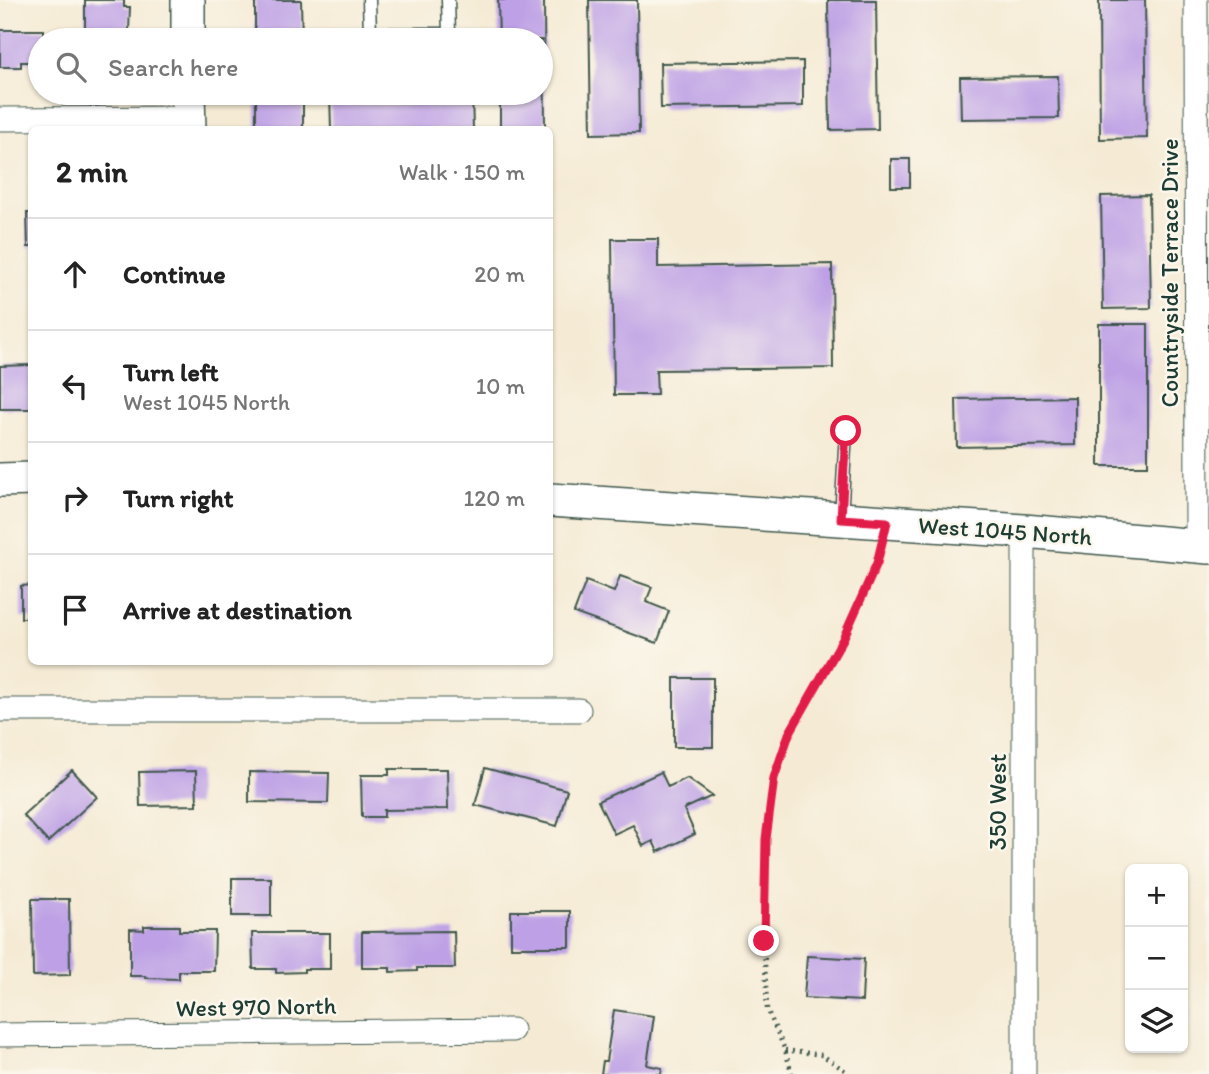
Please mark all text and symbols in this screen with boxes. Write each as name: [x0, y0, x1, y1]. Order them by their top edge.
search box: [28, 28, 553, 105]
icon: search: [52, 48, 90, 86]
text: Search here: [108, 51, 238, 83]
street label: Countryside Terrace Drive: [1155, 138, 1184, 408]
text: 2 min: [56, 153, 127, 190]
text: Walk · 150 m: [399, 158, 525, 186]
icon: ahead: [56, 255, 94, 293]
text: Continue: [123, 258, 226, 290]
text: 20 m: [474, 260, 525, 288]
text: Turn left: [123, 356, 219, 388]
icon: left: [56, 367, 94, 405]
text: 10 m: [476, 372, 525, 400]
text: West 1045 North: [123, 388, 290, 416]
route start: [830, 415, 861, 446]
icon: right: [56, 479, 94, 517]
text: Turn right: [123, 482, 234, 514]
text: 120 m: [464, 484, 525, 512]
street label: West 1045 North: [917, 510, 1093, 551]
icon: arrive: [56, 591, 94, 629]
text: Arrive at destination: [123, 594, 352, 626]
street label: 350 West: [983, 754, 1012, 850]
map controls: [1125, 864, 1188, 1053]
button: +: [1125, 864, 1188, 927]
route end: [748, 925, 779, 956]
button: −: [1125, 927, 1188, 990]
button: layers: [1125, 990, 1188, 1053]
street label: West 970 North: [175, 991, 337, 1022]

